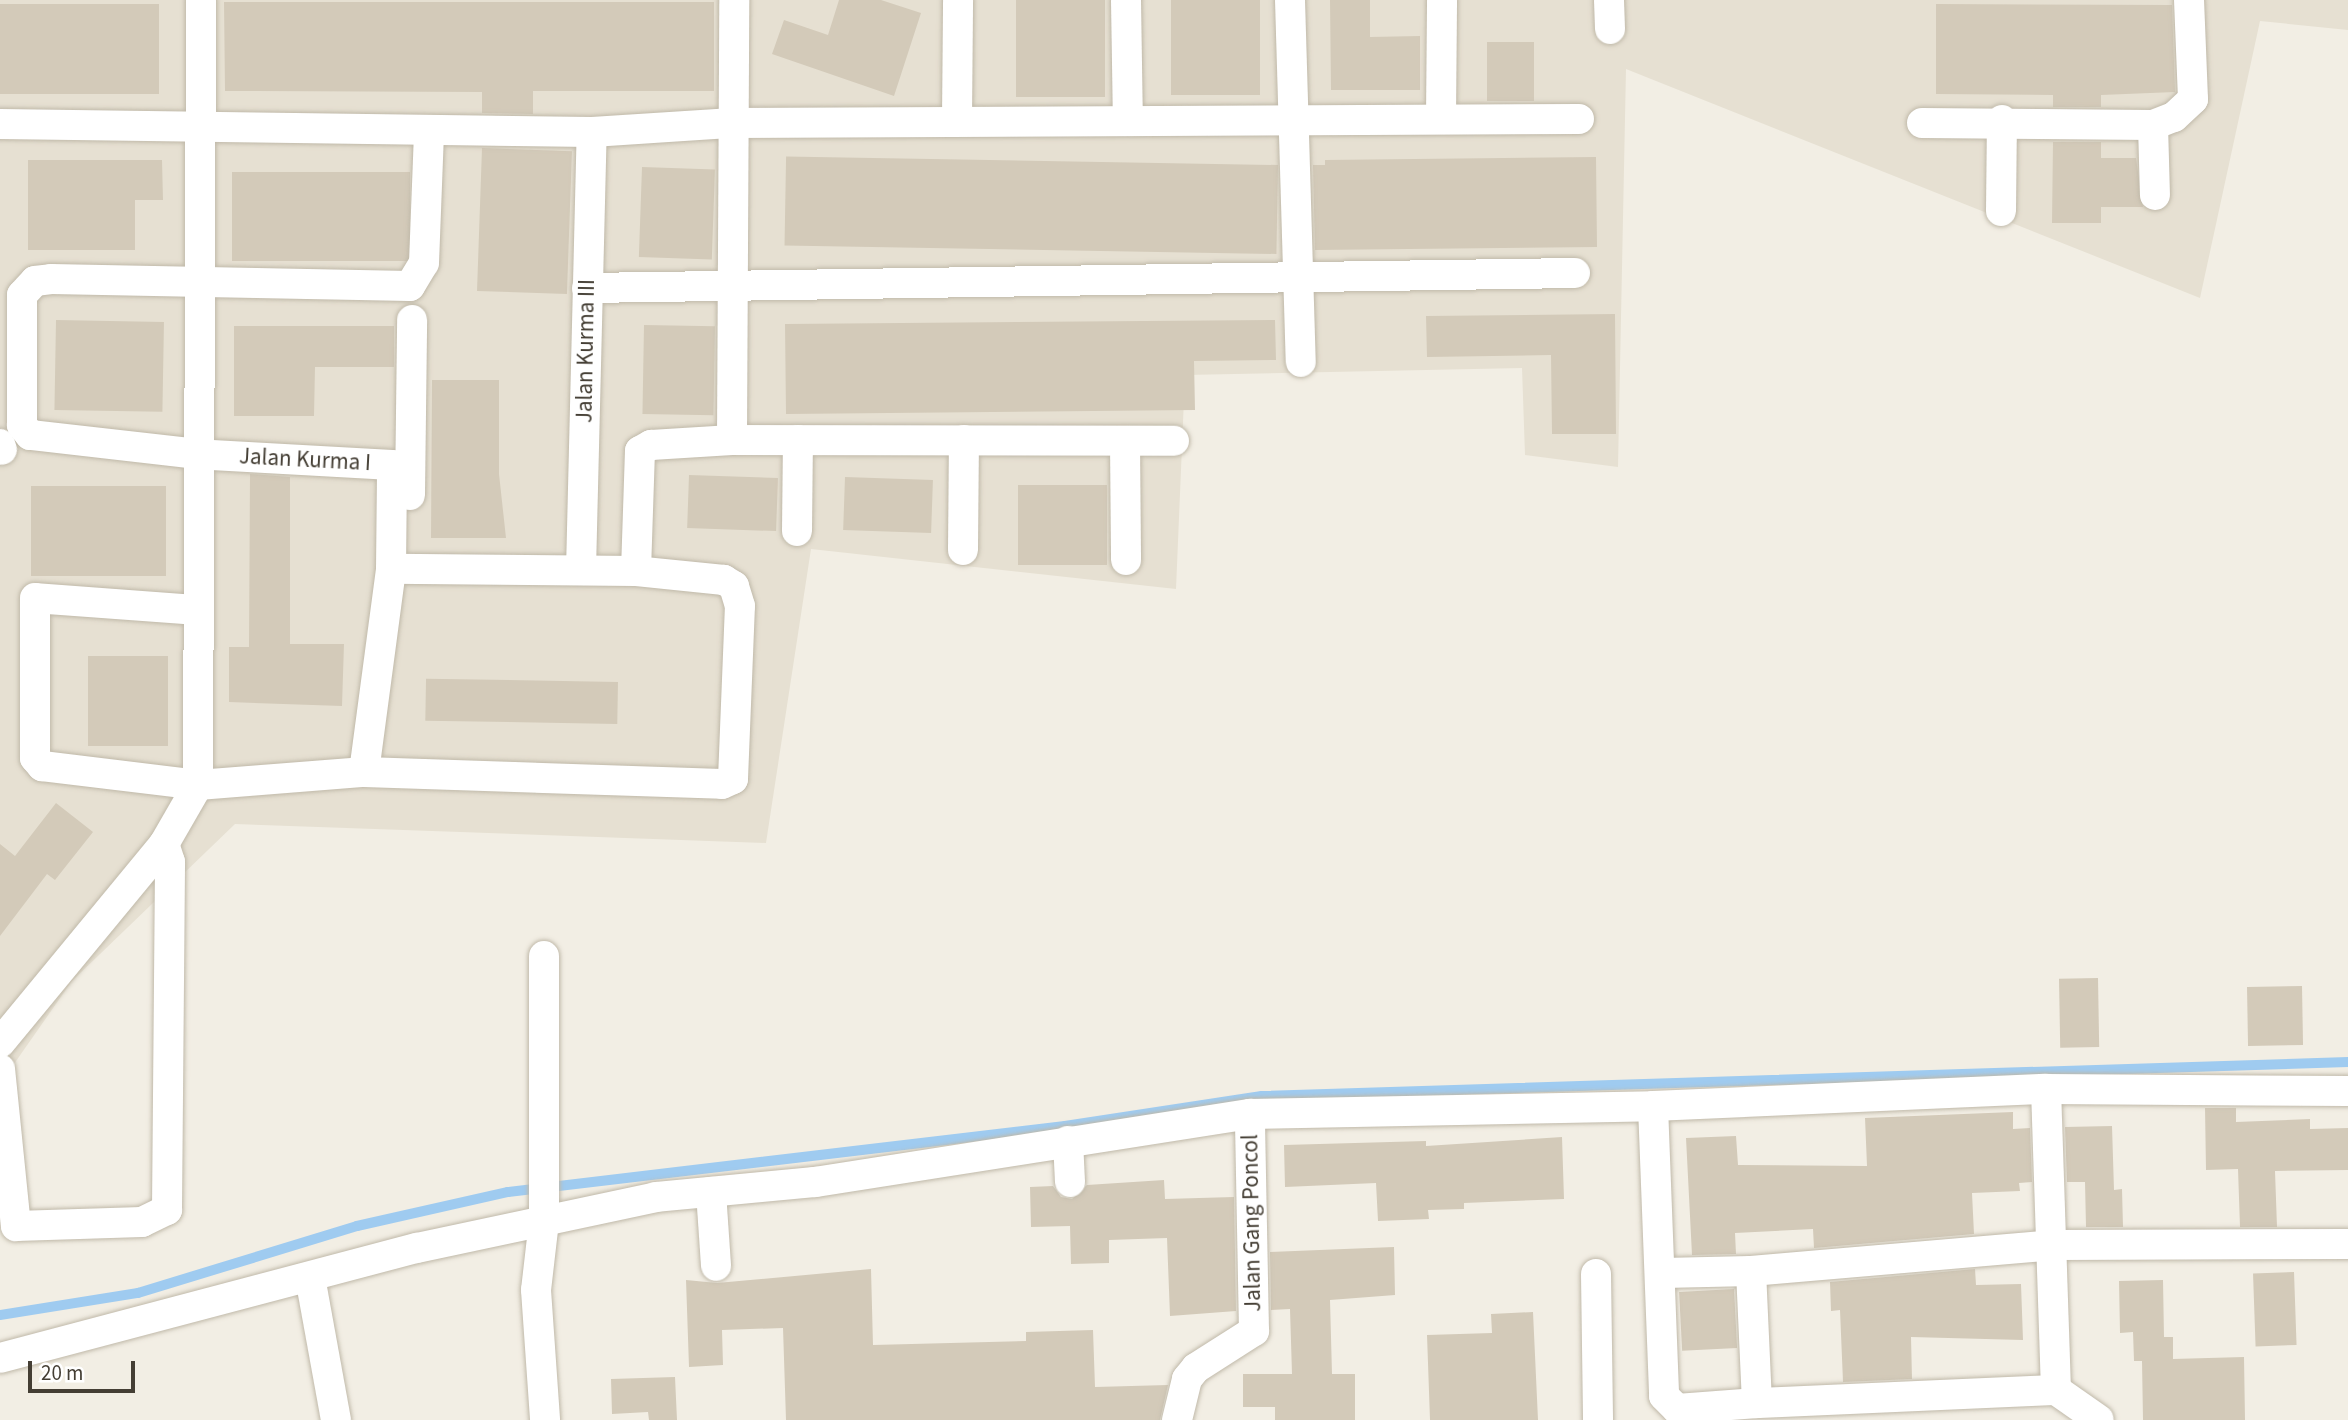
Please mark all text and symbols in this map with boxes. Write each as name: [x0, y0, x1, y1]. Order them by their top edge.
street label: Jalan Kurma III: [571, 279, 601, 423]
street label: Jalan Kurma I: [238, 443, 372, 477]
street label: Jalan Gang Poncol: [1237, 1134, 1267, 1312]
scale bar: [32, 1346, 138, 1390]
text: 20 m: [41, 1358, 83, 1388]

